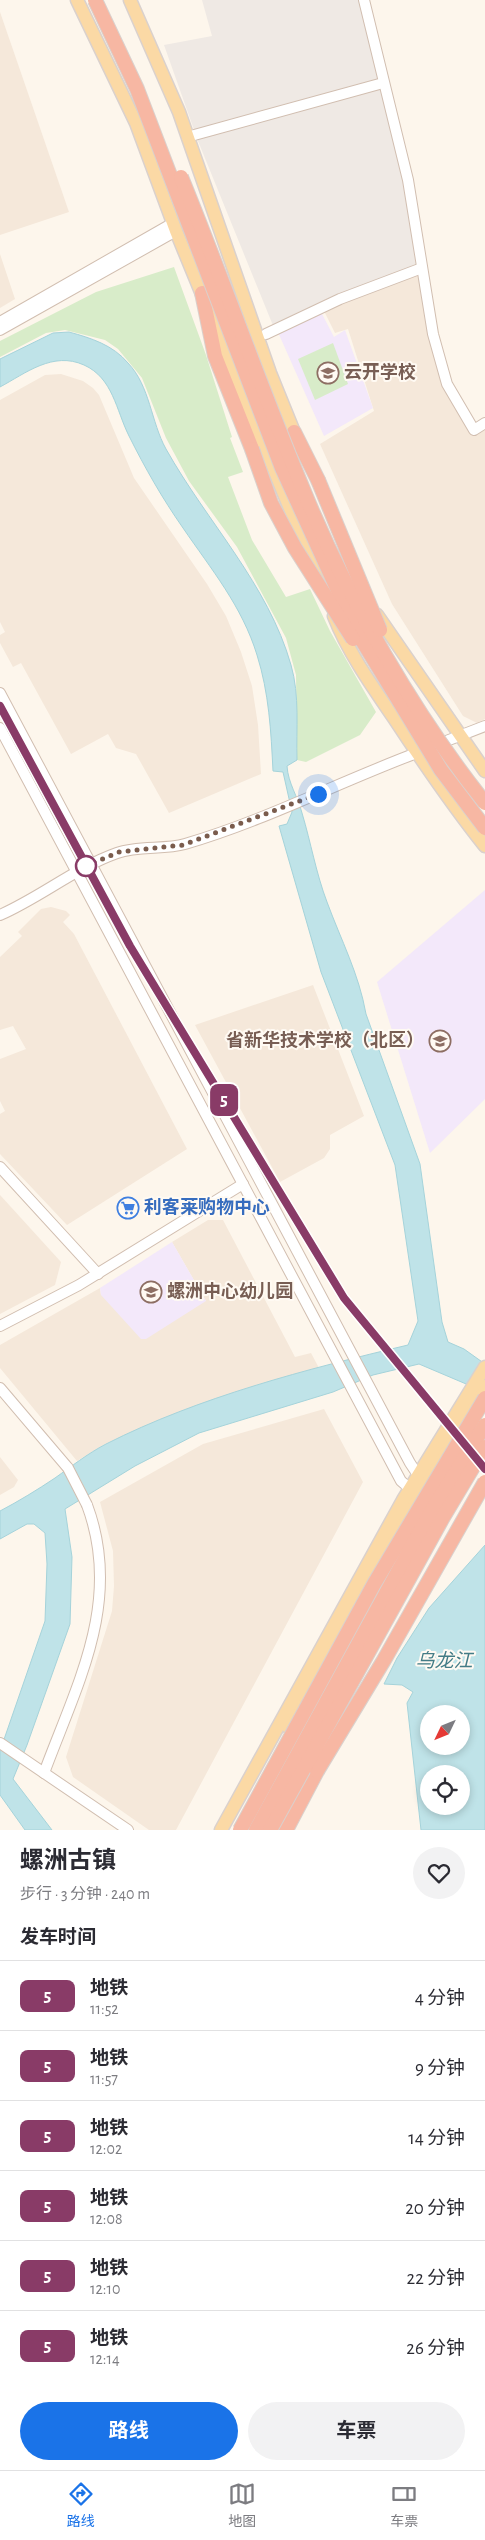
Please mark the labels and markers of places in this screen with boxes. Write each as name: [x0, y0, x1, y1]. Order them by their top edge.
school or university icon: 云开学校: [316, 361, 340, 385]
place label: 云开学校: [344, 362, 416, 382]
unlabelled marker: [75, 855, 97, 877]
school or university icon: 省新华技术学校（北区）: [428, 1029, 452, 1053]
place label: 省新华技术学校（北区）: [226, 1030, 424, 1050]
supermarket icon: 利客莱购物中心: [116, 1196, 140, 1220]
place label: 利客莱购物中心: [144, 1197, 270, 1217]
school or university icon: 螺洲中心幼儿园: [139, 1280, 163, 1304]
place label: 螺洲中心幼儿园: [167, 1281, 293, 1301]

